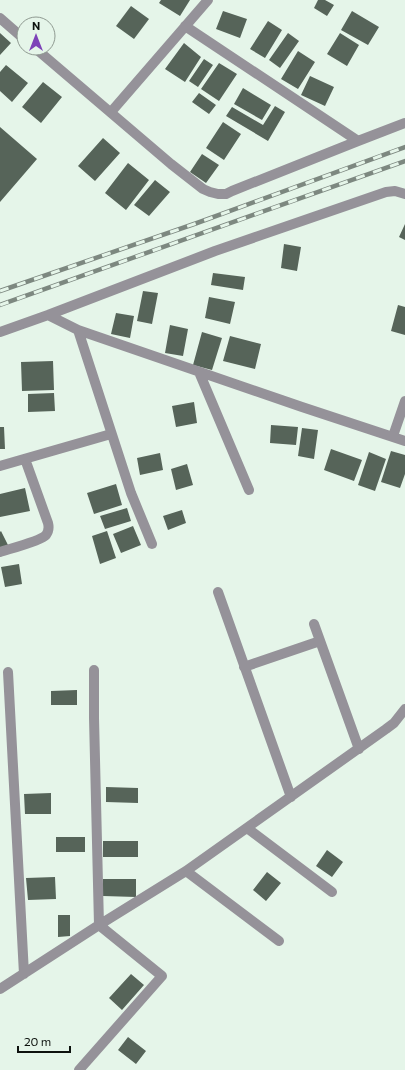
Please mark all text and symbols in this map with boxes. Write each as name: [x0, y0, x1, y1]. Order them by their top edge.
north arrow: [16, 16, 56, 56]
text: N: [32, 19, 40, 32]
scale bar: [18, 1028, 70, 1054]
text: 20 m: [24, 1034, 51, 1048]

